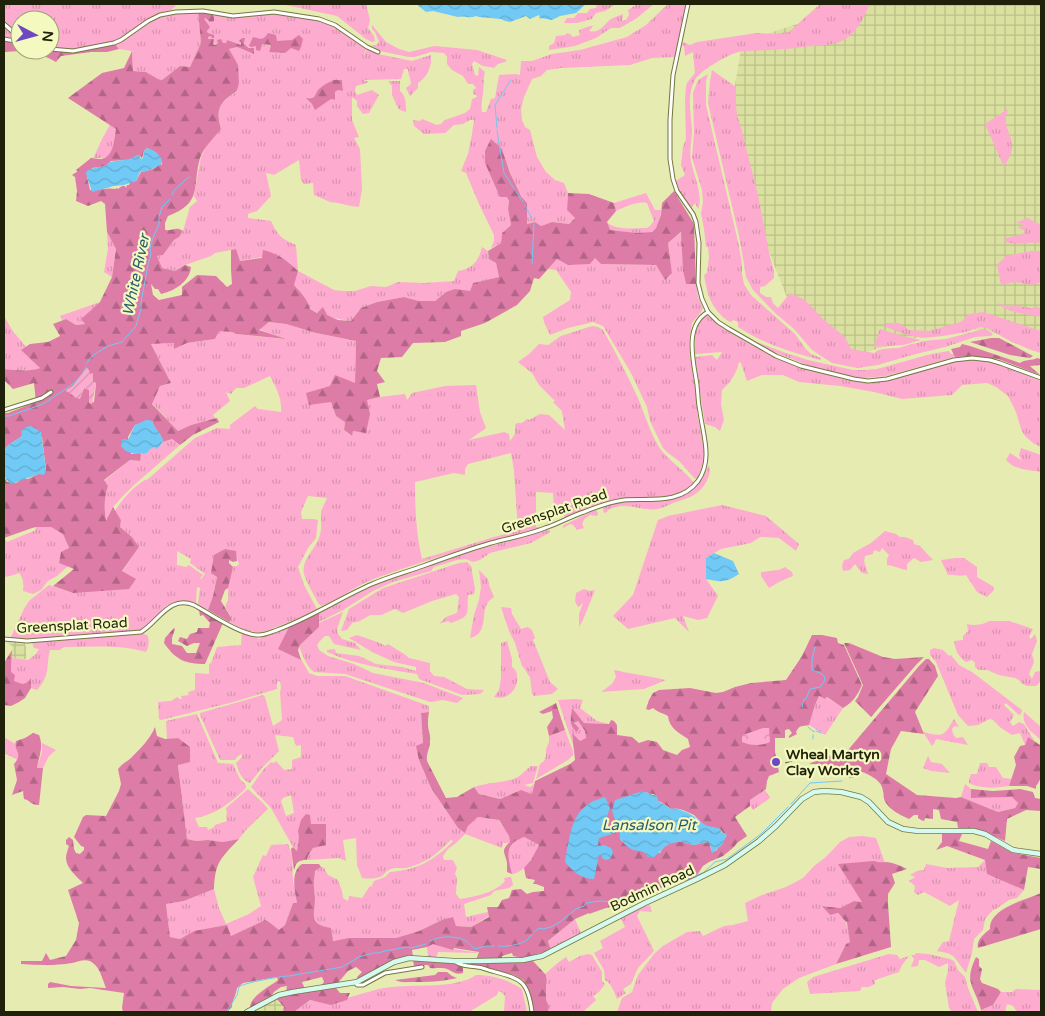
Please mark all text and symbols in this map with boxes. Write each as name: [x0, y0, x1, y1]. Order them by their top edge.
north arrow: [10, 10, 60, 60]
text: N: [38, 30, 56, 43]
water label: White River: [119, 231, 154, 317]
street label: Greensplat Road: [499, 485, 609, 538]
street label: Greensplat Road: [16, 614, 128, 637]
place label: Wheal Martyn Clay Works: [786, 746, 880, 779]
marker: Wheal Martyn Clay Works: [770, 756, 782, 768]
water label: Lansalson Pit: [602, 816, 698, 834]
street label: Bodmin Road: [608, 862, 697, 915]

